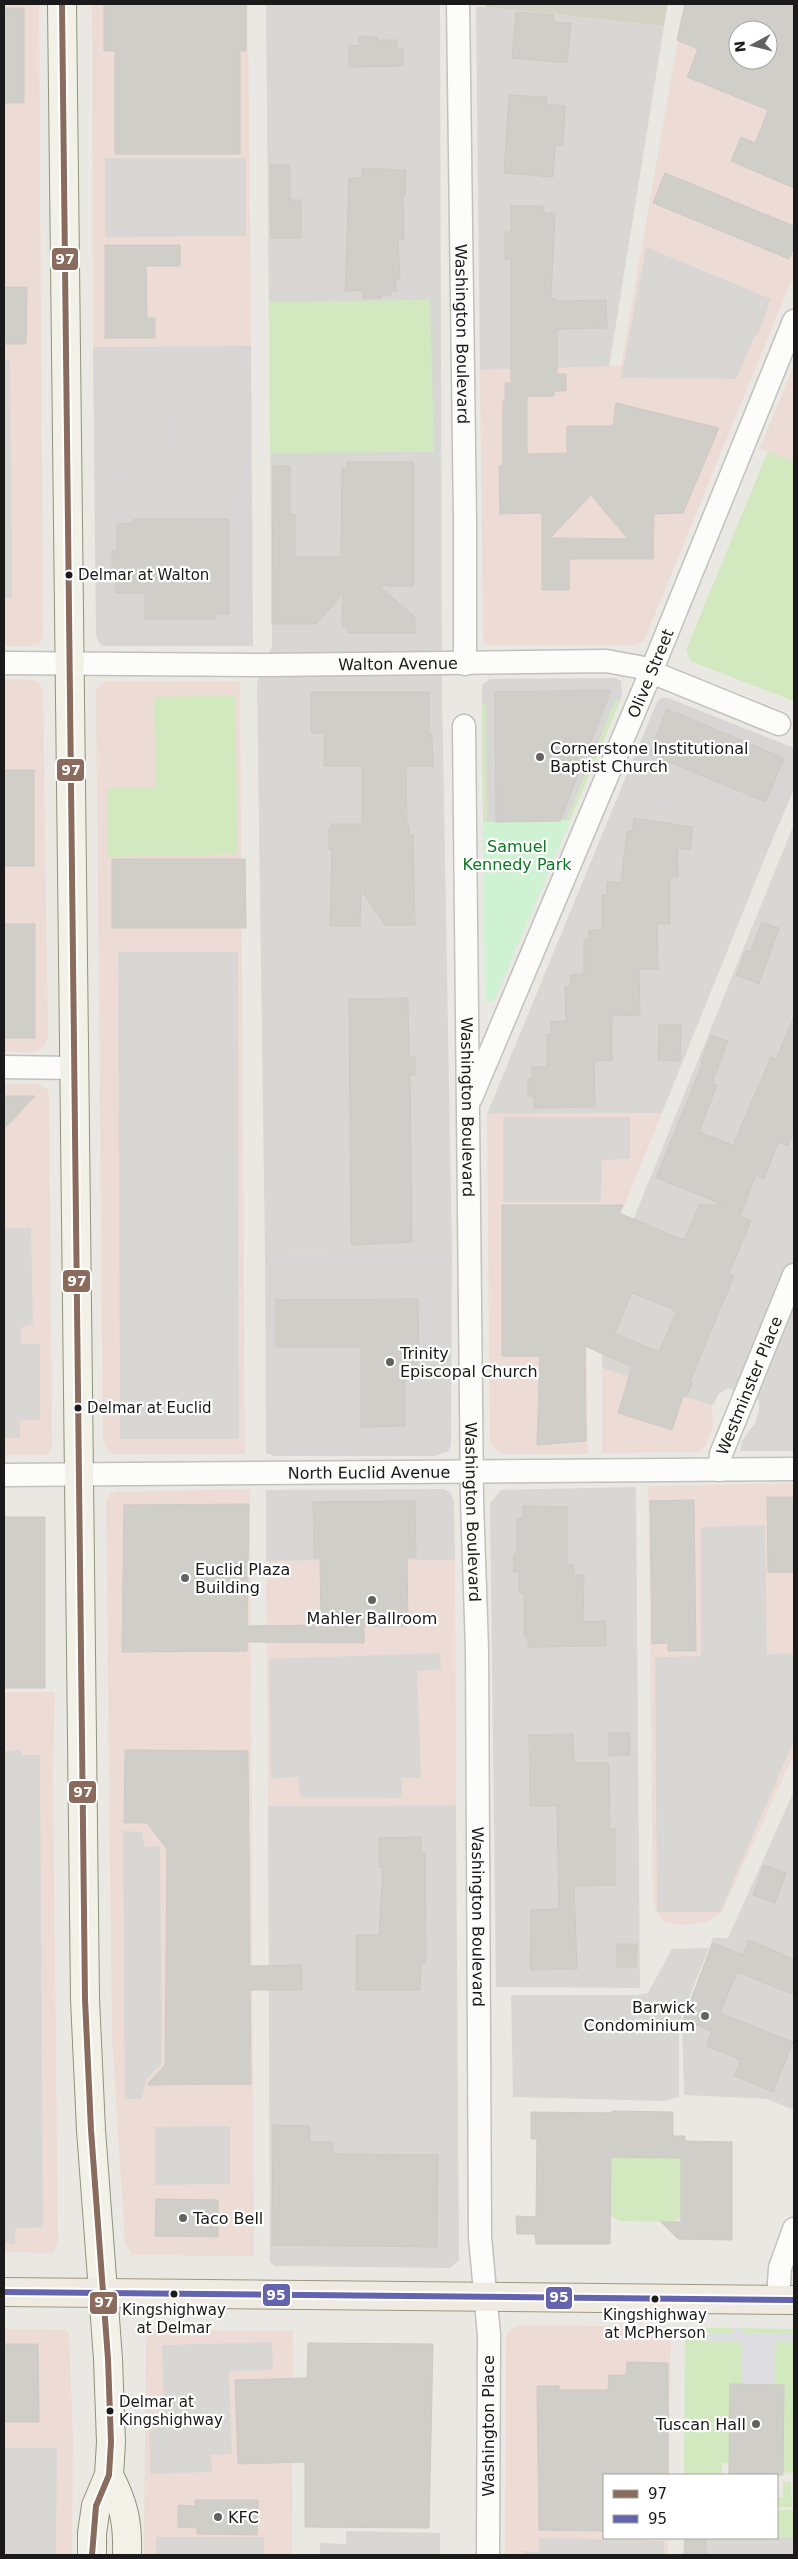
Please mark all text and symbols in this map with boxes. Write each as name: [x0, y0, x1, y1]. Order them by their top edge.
north arrow: [728, 20, 778, 70]
text: N: [731, 40, 749, 53]
street label: Washington Boulevard: [452, 244, 473, 424]
line badge: 97: [51, 247, 79, 271]
text: 97: [55, 251, 75, 267]
place label: Delmar at Walton: [78, 566, 209, 584]
marker: Delmar at Walton: [64, 570, 74, 580]
street label: Olive Street: [623, 626, 677, 721]
street label: Walton Avenue: [338, 653, 458, 674]
place label: Cornerstone Institutional Baptist Church: [550, 739, 749, 776]
marker: Cornerstone Institutional Baptist Church: [534, 751, 546, 763]
line badge: 97: [56, 758, 85, 782]
text: 97: [61, 762, 81, 778]
park label: Samuel Kennedy Park: [463, 837, 572, 874]
street label: Washington Boulevard: [458, 1017, 478, 1197]
line badge: 97: [62, 1269, 91, 1293]
text: 97: [67, 1273, 87, 1289]
street label: Westminster Place: [712, 1313, 786, 1458]
place label: Trinity Episcopal Church: [399, 1344, 538, 1381]
marker: Trinity Episcopal Church: [384, 1356, 396, 1368]
place label: Delmar at Euclid: [87, 1399, 212, 1417]
marker: Delmar at Euclid: [73, 1403, 83, 1413]
street label: Washington Boulevard: [462, 1422, 485, 1602]
street label: North Euclid Avenue: [288, 1462, 450, 1482]
place label: Euclid Plaza Building: [195, 1560, 290, 1597]
marker: Euclid Plaza Building: [179, 1572, 191, 1584]
marker: Mahler Ballroom: [366, 1594, 378, 1606]
place label: Mahler Ballroom: [307, 1609, 437, 1628]
line badge: 97: [68, 1780, 97, 1804]
text: 97: [73, 1784, 93, 1800]
street label: Washington Boulevard: [468, 1827, 488, 2007]
place label: Barwick Condominium: [584, 1998, 696, 2035]
marker: Barwick Condominium: [699, 2010, 711, 2022]
place label: Taco Bell: [192, 2209, 263, 2228]
marker: Taco Bell: [177, 2212, 189, 2224]
line badge: 95: [262, 2283, 291, 2307]
line badge: 95: [545, 2286, 573, 2310]
text: 95: [266, 2287, 286, 2303]
marker: Kingshighway at Delmar: [169, 2289, 179, 2299]
text: 95: [549, 2289, 569, 2305]
line badge: 97: [89, 2291, 118, 2315]
text: 97: [94, 2294, 114, 2310]
marker: Kingshighway at McPherson: [650, 2294, 660, 2304]
place label: Kingshighway at Delmar: [122, 2301, 226, 2337]
place label: Kingshighway at McPherson: [603, 2306, 707, 2342]
street label: Washington Place: [479, 2355, 498, 2497]
place label: Delmar at Kingshighway: [119, 2393, 223, 2429]
marker: Delmar at Kingshighway: [105, 2406, 115, 2416]
place label: Tuscan Hall: [655, 2415, 746, 2434]
marker: Tuscan Hall: [750, 2418, 762, 2430]
legend: [603, 2474, 778, 2539]
text: 97: [648, 2485, 667, 2503]
place label: KFC: [228, 2508, 259, 2527]
text: 95: [648, 2510, 667, 2528]
marker: KFC: [212, 2511, 224, 2523]

